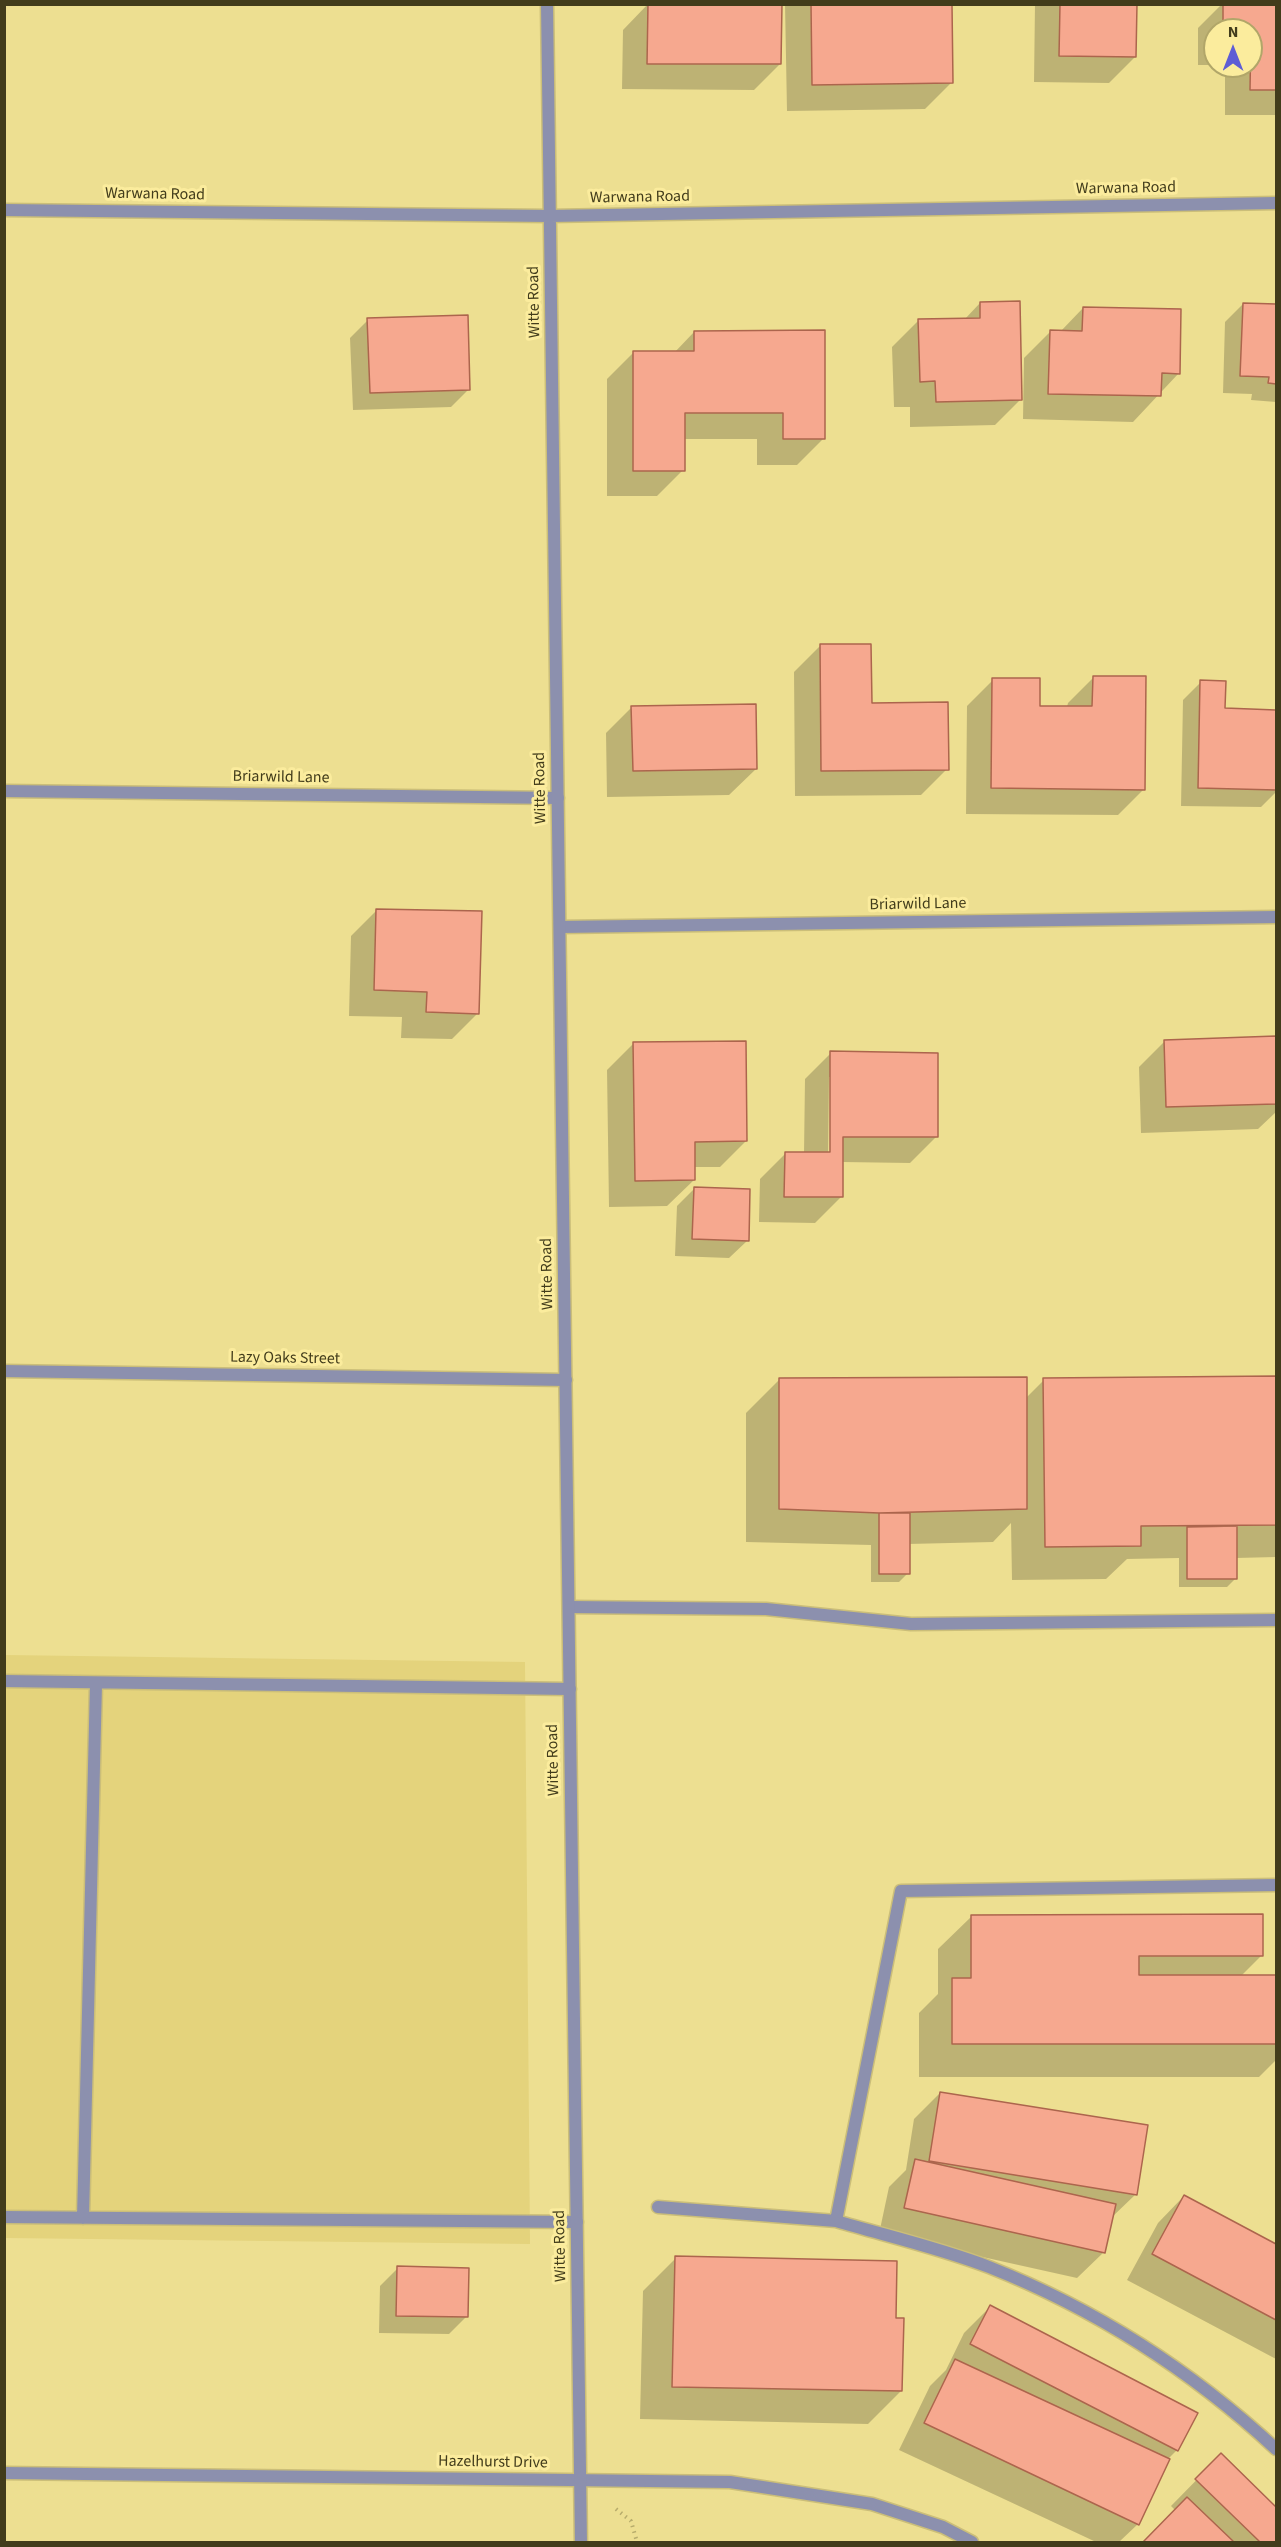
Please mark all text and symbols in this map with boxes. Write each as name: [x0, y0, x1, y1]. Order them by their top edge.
north arrow: [1203, 18, 1263, 78]
text: N: [1228, 21, 1238, 43]
street label: Warwana Road: [1076, 179, 1176, 199]
street label: Warwana Road: [105, 185, 205, 205]
street label: Warwana Road: [590, 188, 690, 208]
street label: Witte Road: [525, 266, 545, 338]
street label: Witte Road: [531, 752, 551, 824]
street label: Briarwild Lane: [232, 768, 330, 788]
street label: Briarwild Lane: [869, 895, 967, 915]
street label: Witte Road: [538, 1238, 558, 1310]
street label: Lazy Oaks Street: [230, 1348, 340, 1370]
street label: Witte Road: [544, 1724, 564, 1796]
street label: Witte Road: [551, 2210, 571, 2282]
street label: Hazelhurst Drive: [438, 2452, 548, 2474]

